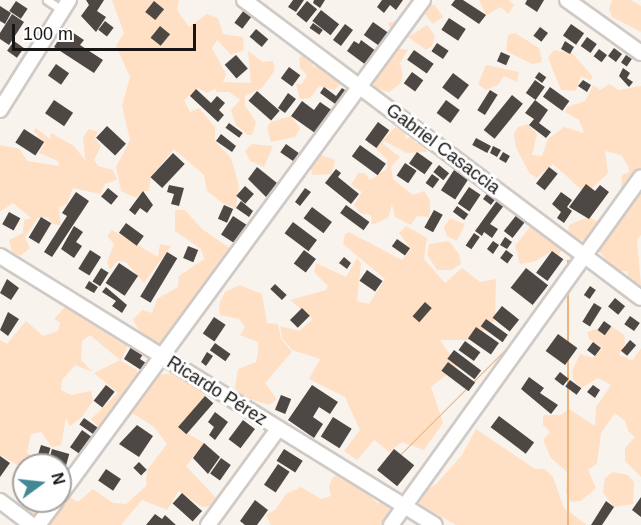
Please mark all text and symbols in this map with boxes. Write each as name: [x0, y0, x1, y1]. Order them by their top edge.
scale bar: [15, 12, 200, 50]
text: 100 m: [23, 24, 73, 44]
street label: Gabriel Casaccia: [382, 99, 504, 199]
street label: Ricardo Pérez: [163, 352, 271, 430]
north arrow: [12, 453, 72, 513]
text: N: [48, 471, 68, 487]

